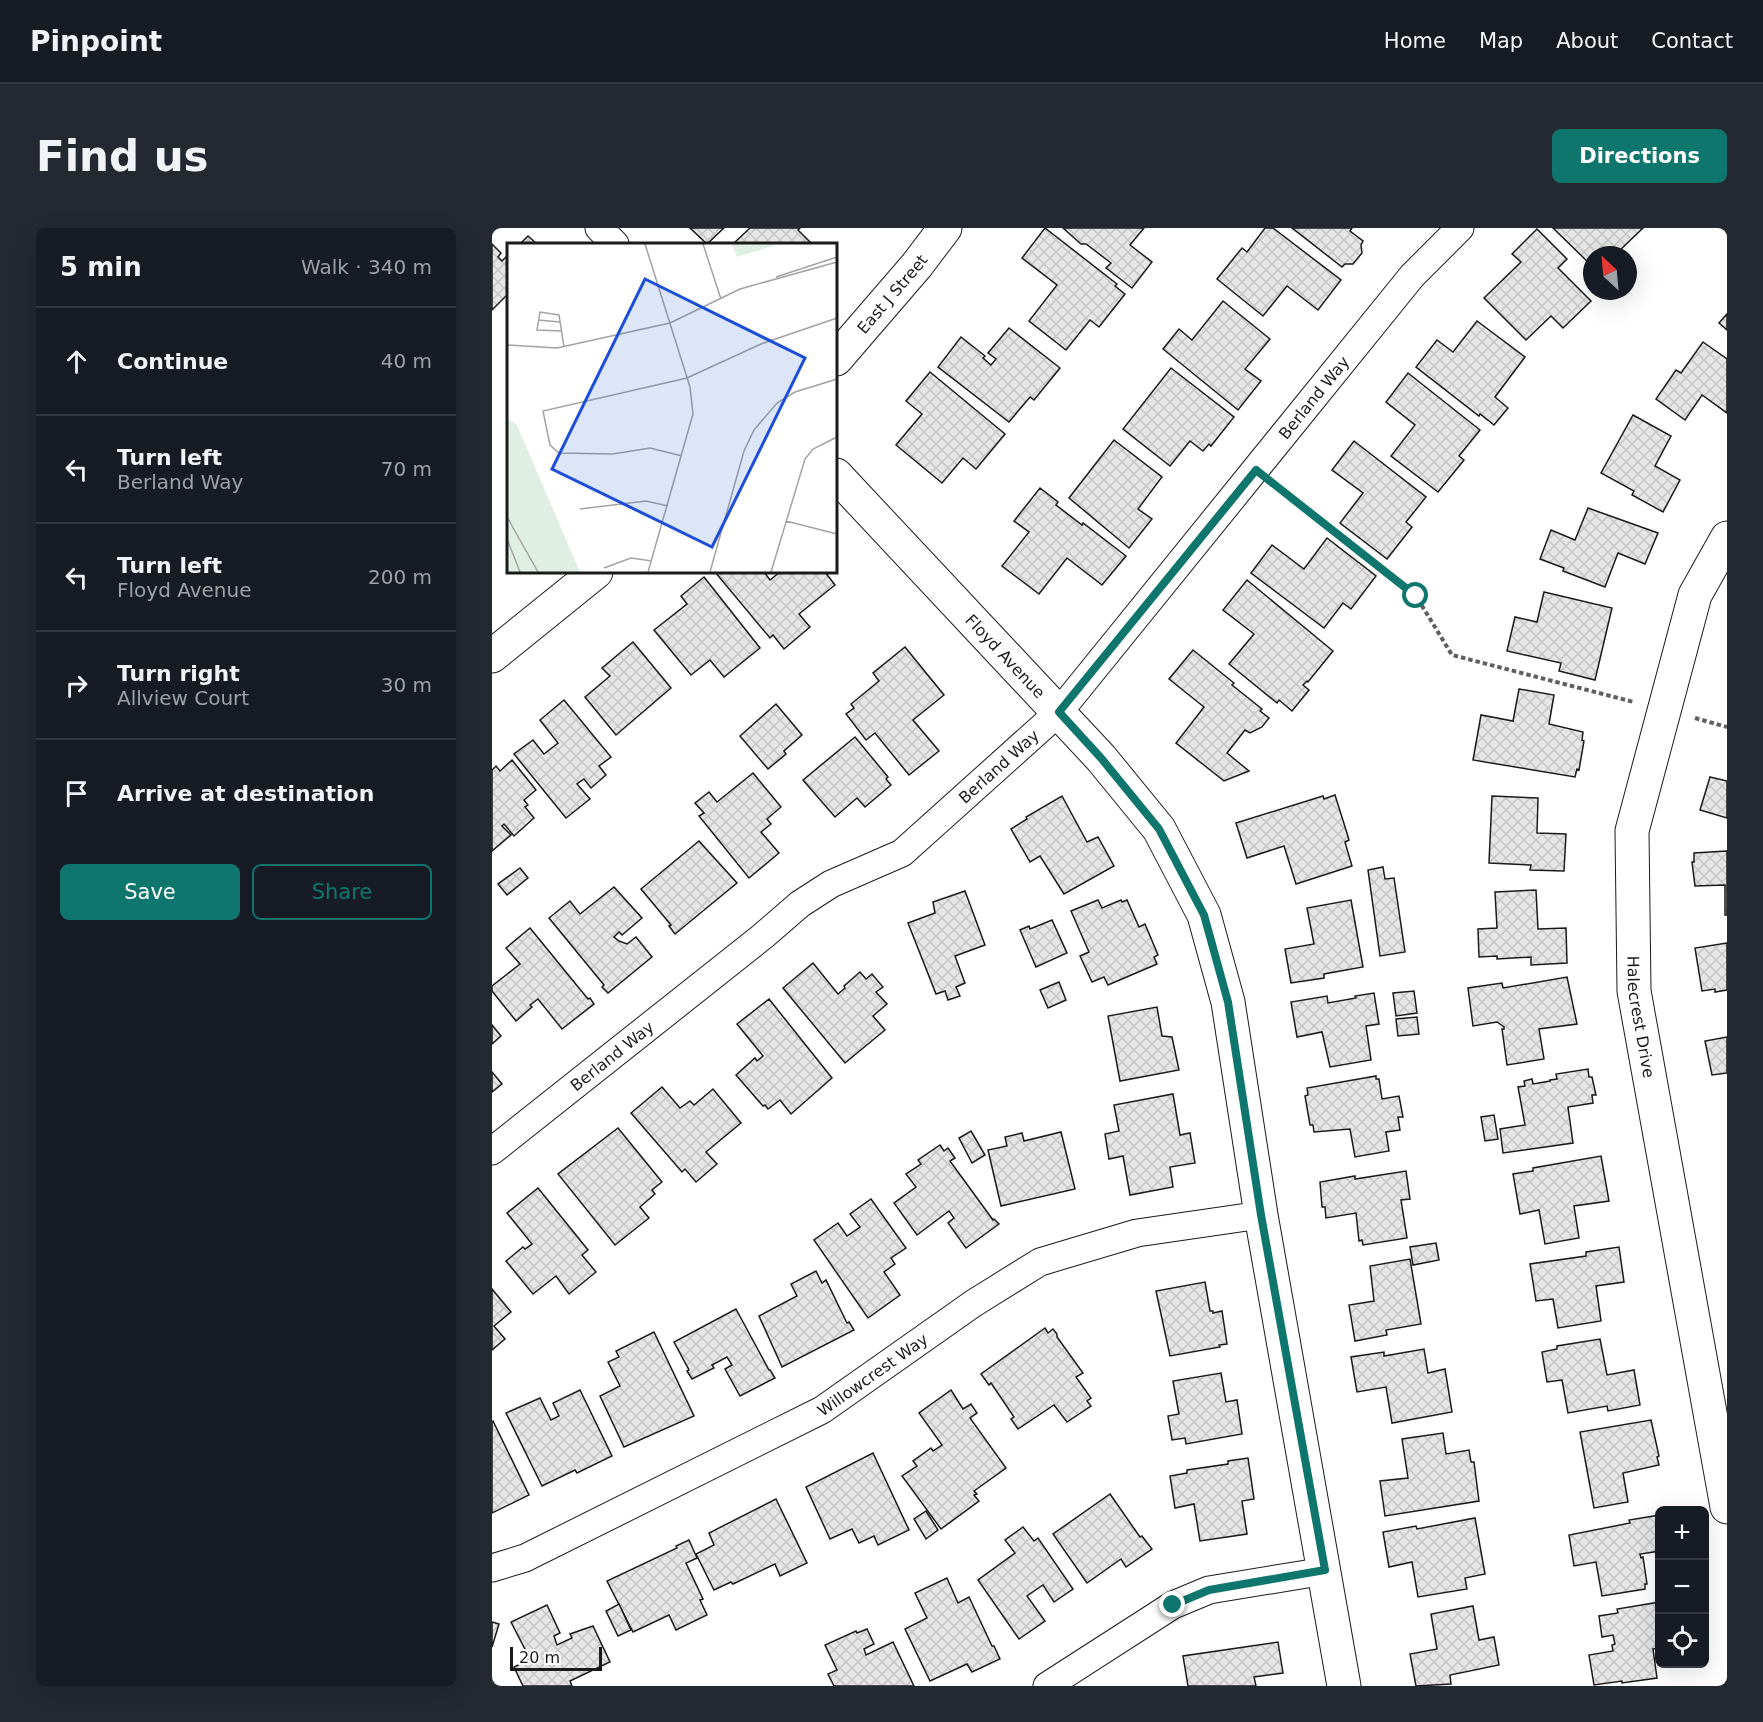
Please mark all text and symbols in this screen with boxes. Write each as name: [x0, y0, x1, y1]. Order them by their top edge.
text: Pinpoint: [30, 25, 162, 58]
text: Home: [1384, 29, 1446, 53]
text: Map: [1479, 29, 1523, 53]
text: About: [1556, 29, 1618, 53]
text: Contact: [1651, 29, 1733, 53]
button: Directions: [1552, 129, 1727, 183]
text: Find us: [36, 132, 209, 181]
inset map: [507, 243, 837, 573]
north arrow: [1583, 246, 1637, 300]
street label: East J Street: [853, 251, 932, 338]
text: 5 min: [60, 252, 142, 282]
text: Walk · 340 m: [301, 255, 432, 279]
icon: ahead: [60, 345, 93, 378]
text: Continue: [117, 349, 228, 374]
text: 40 m: [381, 349, 432, 373]
street label: Berland Way: [1275, 352, 1353, 443]
text: Turn left: [117, 445, 222, 470]
icon: left: [60, 453, 93, 486]
text: 70 m: [381, 457, 432, 481]
text: Berland Way: [117, 470, 243, 494]
text: Turn left: [117, 553, 222, 578]
icon: left: [60, 561, 93, 594]
text: 200 m: [368, 565, 432, 589]
text: Floyd Avenue: [117, 578, 252, 602]
route start: [1402, 582, 1428, 608]
street label: Floyd Avenue: [961, 611, 1049, 702]
text: Turn right: [117, 661, 240, 686]
icon: right: [60, 669, 93, 702]
text: 30 m: [381, 673, 432, 697]
text: Allview Court: [117, 686, 249, 710]
street label: Berland Way: [955, 726, 1043, 808]
icon: arrive: [60, 777, 93, 810]
text: Arrive at destination: [117, 781, 374, 806]
button: Save: [60, 864, 240, 920]
button: Share: [252, 864, 432, 920]
street label: Halecrest Drive: [1624, 956, 1658, 1079]
street label: Berland Way: [567, 1017, 658, 1095]
street label: Willowcrest Way: [814, 1330, 932, 1420]
map controls: [1655, 1506, 1709, 1668]
button: +: [1655, 1506, 1709, 1560]
button: −: [1655, 1560, 1709, 1614]
route end: [1159, 1591, 1185, 1617]
button: locate: [1655, 1614, 1709, 1668]
scale bar: [510, 1644, 602, 1672]
text: 20 m: [519, 1648, 560, 1667]

